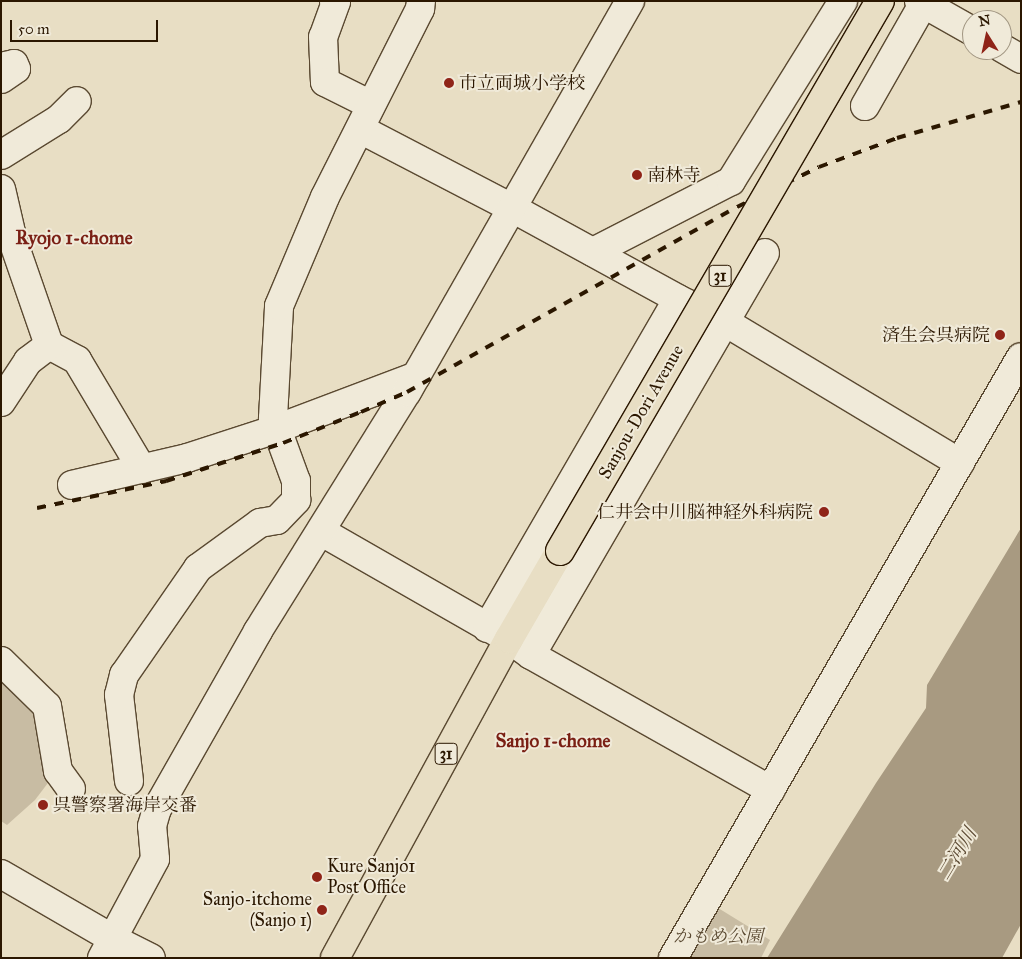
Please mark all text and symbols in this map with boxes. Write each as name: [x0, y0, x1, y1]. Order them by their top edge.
scale bar: [12, 10, 160, 42]
north arrow: [962, 10, 1012, 60]
text: N: [977, 11, 992, 30]
text: 50 m: [18, 20, 50, 38]
place label: 市立両城小学校: [459, 72, 585, 94]
marker: 市立両城小学校: [443, 77, 455, 89]
place label: 南林寺: [647, 164, 701, 186]
marker: 南林寺: [631, 169, 643, 181]
district label: Ryojo 1-chome: [15, 227, 133, 249]
road number: 31: [708, 262, 732, 290]
place label: 済生会呉病院: [882, 324, 990, 346]
marker: 済生会呉病院: [994, 329, 1006, 341]
street label: Sanjou-Dori Avenue: [594, 341, 688, 483]
place label: 仁井会中川脳神経外科病院: [597, 501, 813, 523]
marker: 仁井会中川脳神経外科病院: [817, 505, 831, 519]
district label: Sanjo 1-chome: [496, 730, 610, 752]
road number: 31: [434, 741, 458, 768]
place label: 呉警察署海岸交番: [53, 794, 197, 816]
marker: 呉警察署海岸交番: [37, 799, 49, 811]
water label: 二河川: [933, 824, 981, 884]
place label: Kure Sanjo1 Post Office: [327, 856, 415, 899]
marker: Kure Sanjo1 Post Office: [311, 871, 323, 883]
place label: Sanjo-itchome (Sanjo 1): [203, 889, 312, 932]
marker: Sanjo-itchome (Sanjo 1): [316, 904, 328, 916]
park label: かもめ公園: [673, 925, 763, 947]

